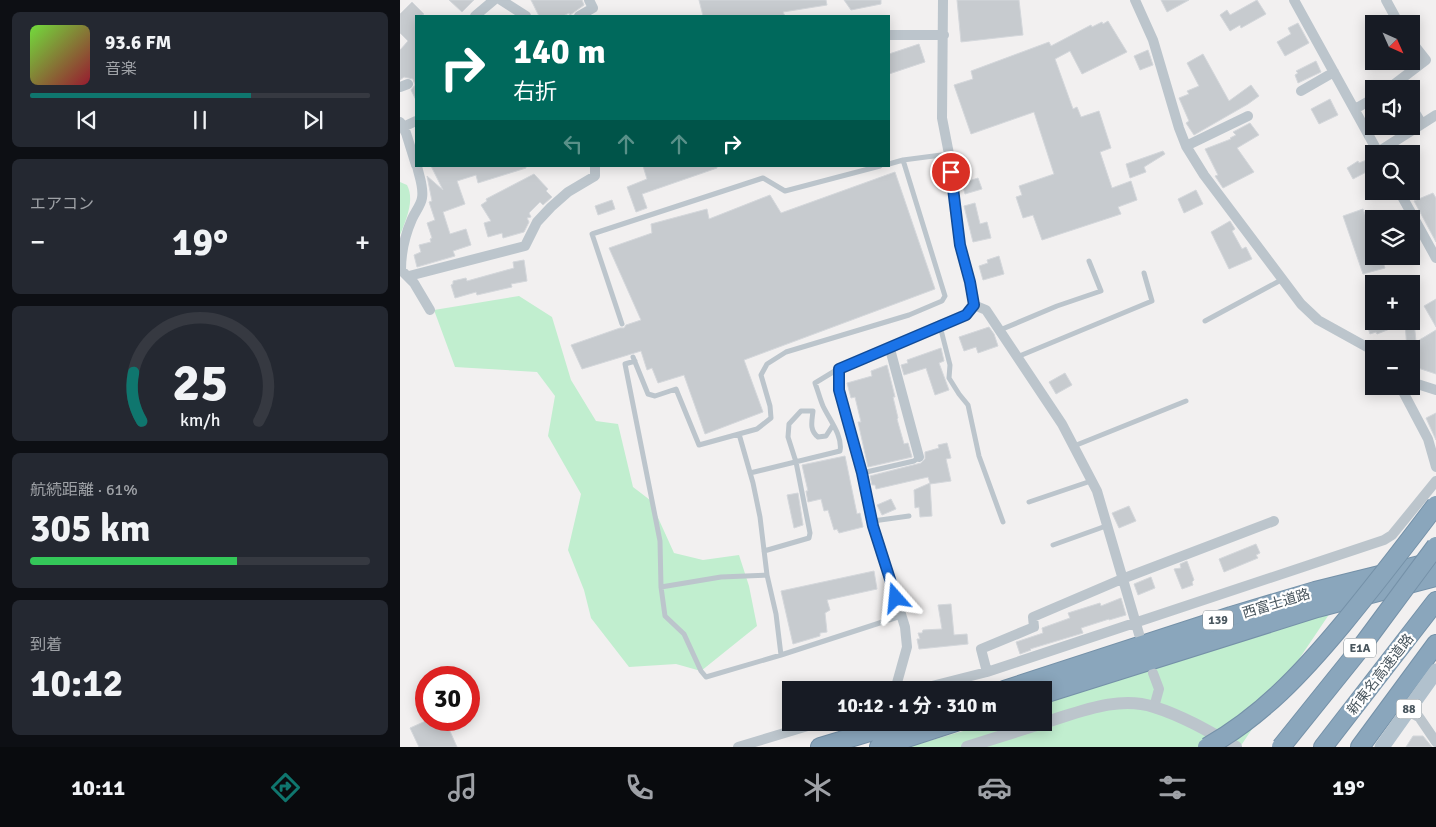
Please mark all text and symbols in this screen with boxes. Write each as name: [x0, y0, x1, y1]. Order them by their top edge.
north arrow: [1365, 15, 1420, 70]
map controls: [1365, 15, 1420, 395]
text: 140 m: [513, 30, 606, 73]
text: 93.6 FM: [105, 31, 171, 55]
icon: right: [430, 35, 495, 100]
text: 音楽: [105, 59, 137, 79]
text: 右折: [513, 78, 557, 105]
button: sound: [1365, 80, 1420, 135]
icon: previous: [73, 106, 101, 134]
icon: pause: [186, 106, 214, 134]
icon: next: [299, 106, 327, 134]
icon: left: [559, 130, 587, 158]
icon: ahead: [612, 130, 640, 158]
icon: ahead: [665, 130, 693, 158]
icon: right: [718, 130, 746, 158]
button: search: [1365, 145, 1420, 200]
pin: [930, 151, 972, 193]
icon: arrive: [937, 158, 965, 186]
text: エアコン: [30, 194, 94, 214]
button: layers: [1365, 210, 1420, 265]
text: 19°: [172, 219, 228, 266]
text: −: [30, 225, 45, 259]
text: +: [355, 225, 370, 259]
button: +: [1365, 275, 1420, 330]
button: −: [1365, 340, 1420, 395]
text: 25: [172, 351, 228, 415]
text: km/h: [180, 409, 220, 431]
text: 航続距離 · 61%: [30, 480, 138, 500]
text: 305 km: [30, 505, 151, 552]
position arrow: [869, 571, 921, 623]
street label: 西富士道路: [1240, 585, 1312, 622]
road number: 139: [1203, 610, 1233, 630]
street label: 新東名高速道路: [1344, 630, 1417, 718]
text: 到着: [30, 635, 62, 655]
road number: E1A: [1344, 638, 1376, 658]
text: 10:12: [30, 660, 123, 707]
speed limit sign: 30: [415, 666, 480, 731]
text: 10:12 · 1 分 · 310 m: [837, 694, 997, 718]
road number: 88: [1396, 700, 1422, 719]
icon: directions: [268, 770, 303, 805]
icon: music: [445, 770, 480, 805]
icon: phone: [622, 770, 657, 805]
icon: climate: [800, 770, 835, 805]
icon: car: [977, 770, 1012, 805]
icon: filters: [1155, 770, 1190, 805]
text: 10:11: [71, 774, 125, 801]
text: 19°: [1332, 774, 1365, 801]

